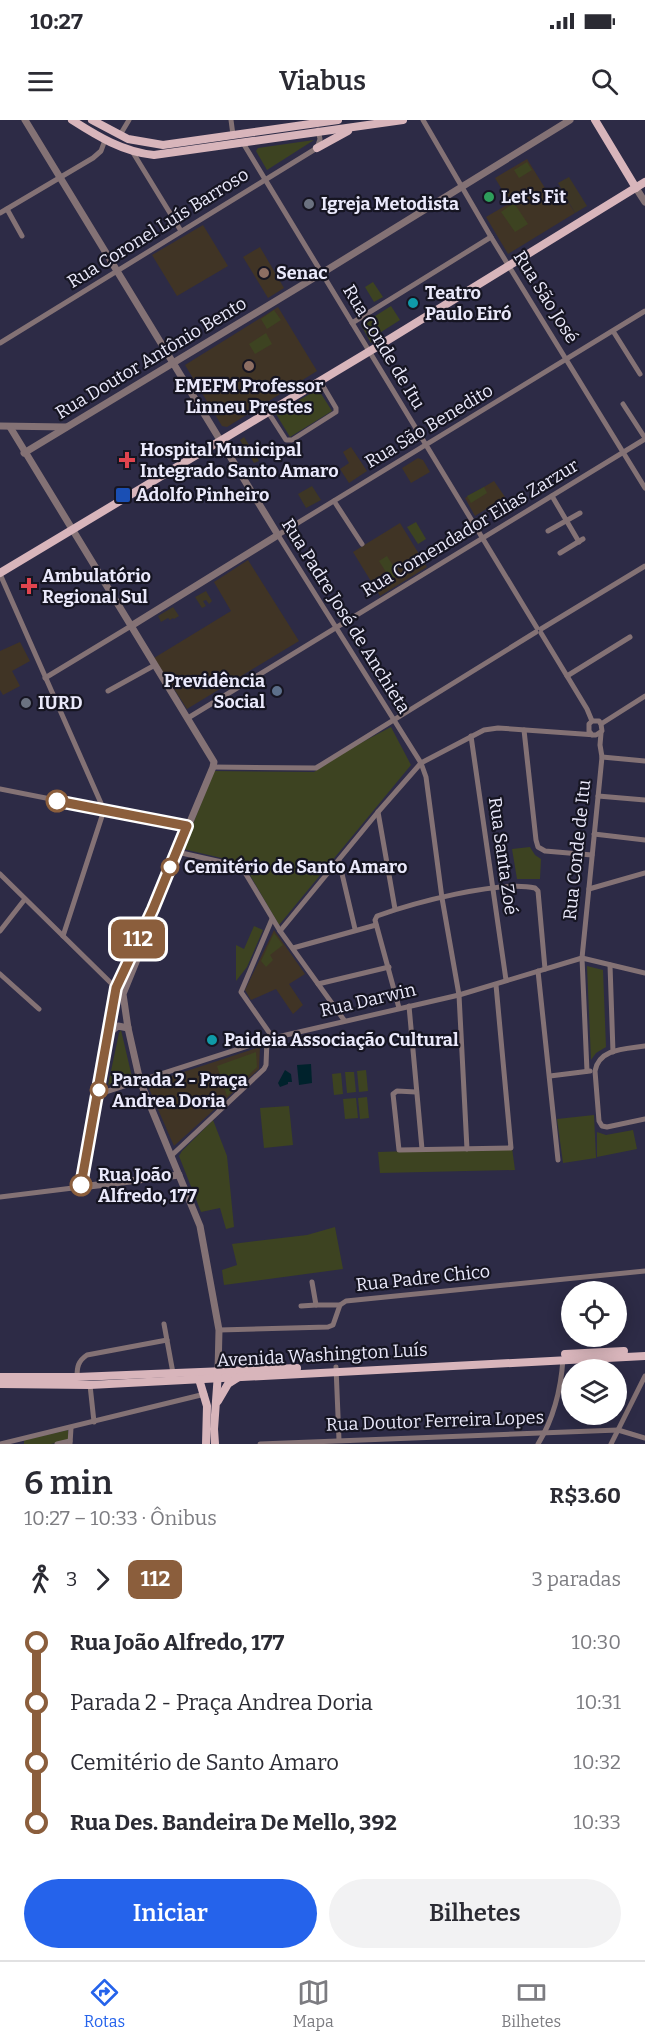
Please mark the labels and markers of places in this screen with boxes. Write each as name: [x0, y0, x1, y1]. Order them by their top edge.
place label: Let's Fit: [501, 186, 566, 208]
marker: Let's Fit: [482, 190, 496, 204]
place label: Igreja Metodista: [321, 193, 459, 215]
marker: Igreja Metodista: [302, 197, 316, 211]
place label: Senac: [276, 262, 328, 284]
marker: Senac: [257, 266, 271, 280]
place label: Teatro Paulo Eiró: [425, 282, 511, 325]
marker: Teatro Paulo Eiró: [406, 296, 420, 310]
marker: EMEFM Professor Linneu Prestes: [242, 359, 256, 373]
place label: EMEFM Professor Linneu Prestes: [175, 375, 324, 418]
place label: Hospital Municipal Integrado Santo Amaro: [140, 439, 339, 482]
marker: Hospital Municipal Integrado Santo Amaro: [118, 451, 136, 469]
place label: Adolfo Pinheiro: [136, 484, 269, 506]
marker: Adolfo Pinheiro: [114, 486, 132, 504]
place label: Ambulatório Regional Sul: [42, 565, 151, 608]
marker: Ambulatório Regional Sul: [20, 577, 38, 595]
place label: Previdência Social: [164, 670, 265, 713]
marker: Previdência Social: [270, 684, 284, 698]
place label: IURD: [38, 692, 83, 714]
marker: IURD: [19, 696, 33, 710]
unlabelled marker: [46, 790, 68, 812]
place label: Cemitério de Santo Amaro: [184, 856, 407, 878]
marker: Cemitério de Santo Amaro: [161, 858, 179, 876]
place label: Paideia Associação Cultural: [224, 1029, 459, 1051]
marker: Paideia Associação Cultural: [205, 1033, 219, 1047]
place label: Parada 2 - Praça Andrea Doria: [112, 1069, 248, 1112]
marker: Parada 2 - Praça Andrea Doria: [90, 1081, 108, 1099]
place label: Rua João Alfredo, 177: [98, 1164, 197, 1207]
marker: Rua João Alfredo, 177: [70, 1174, 92, 1196]

